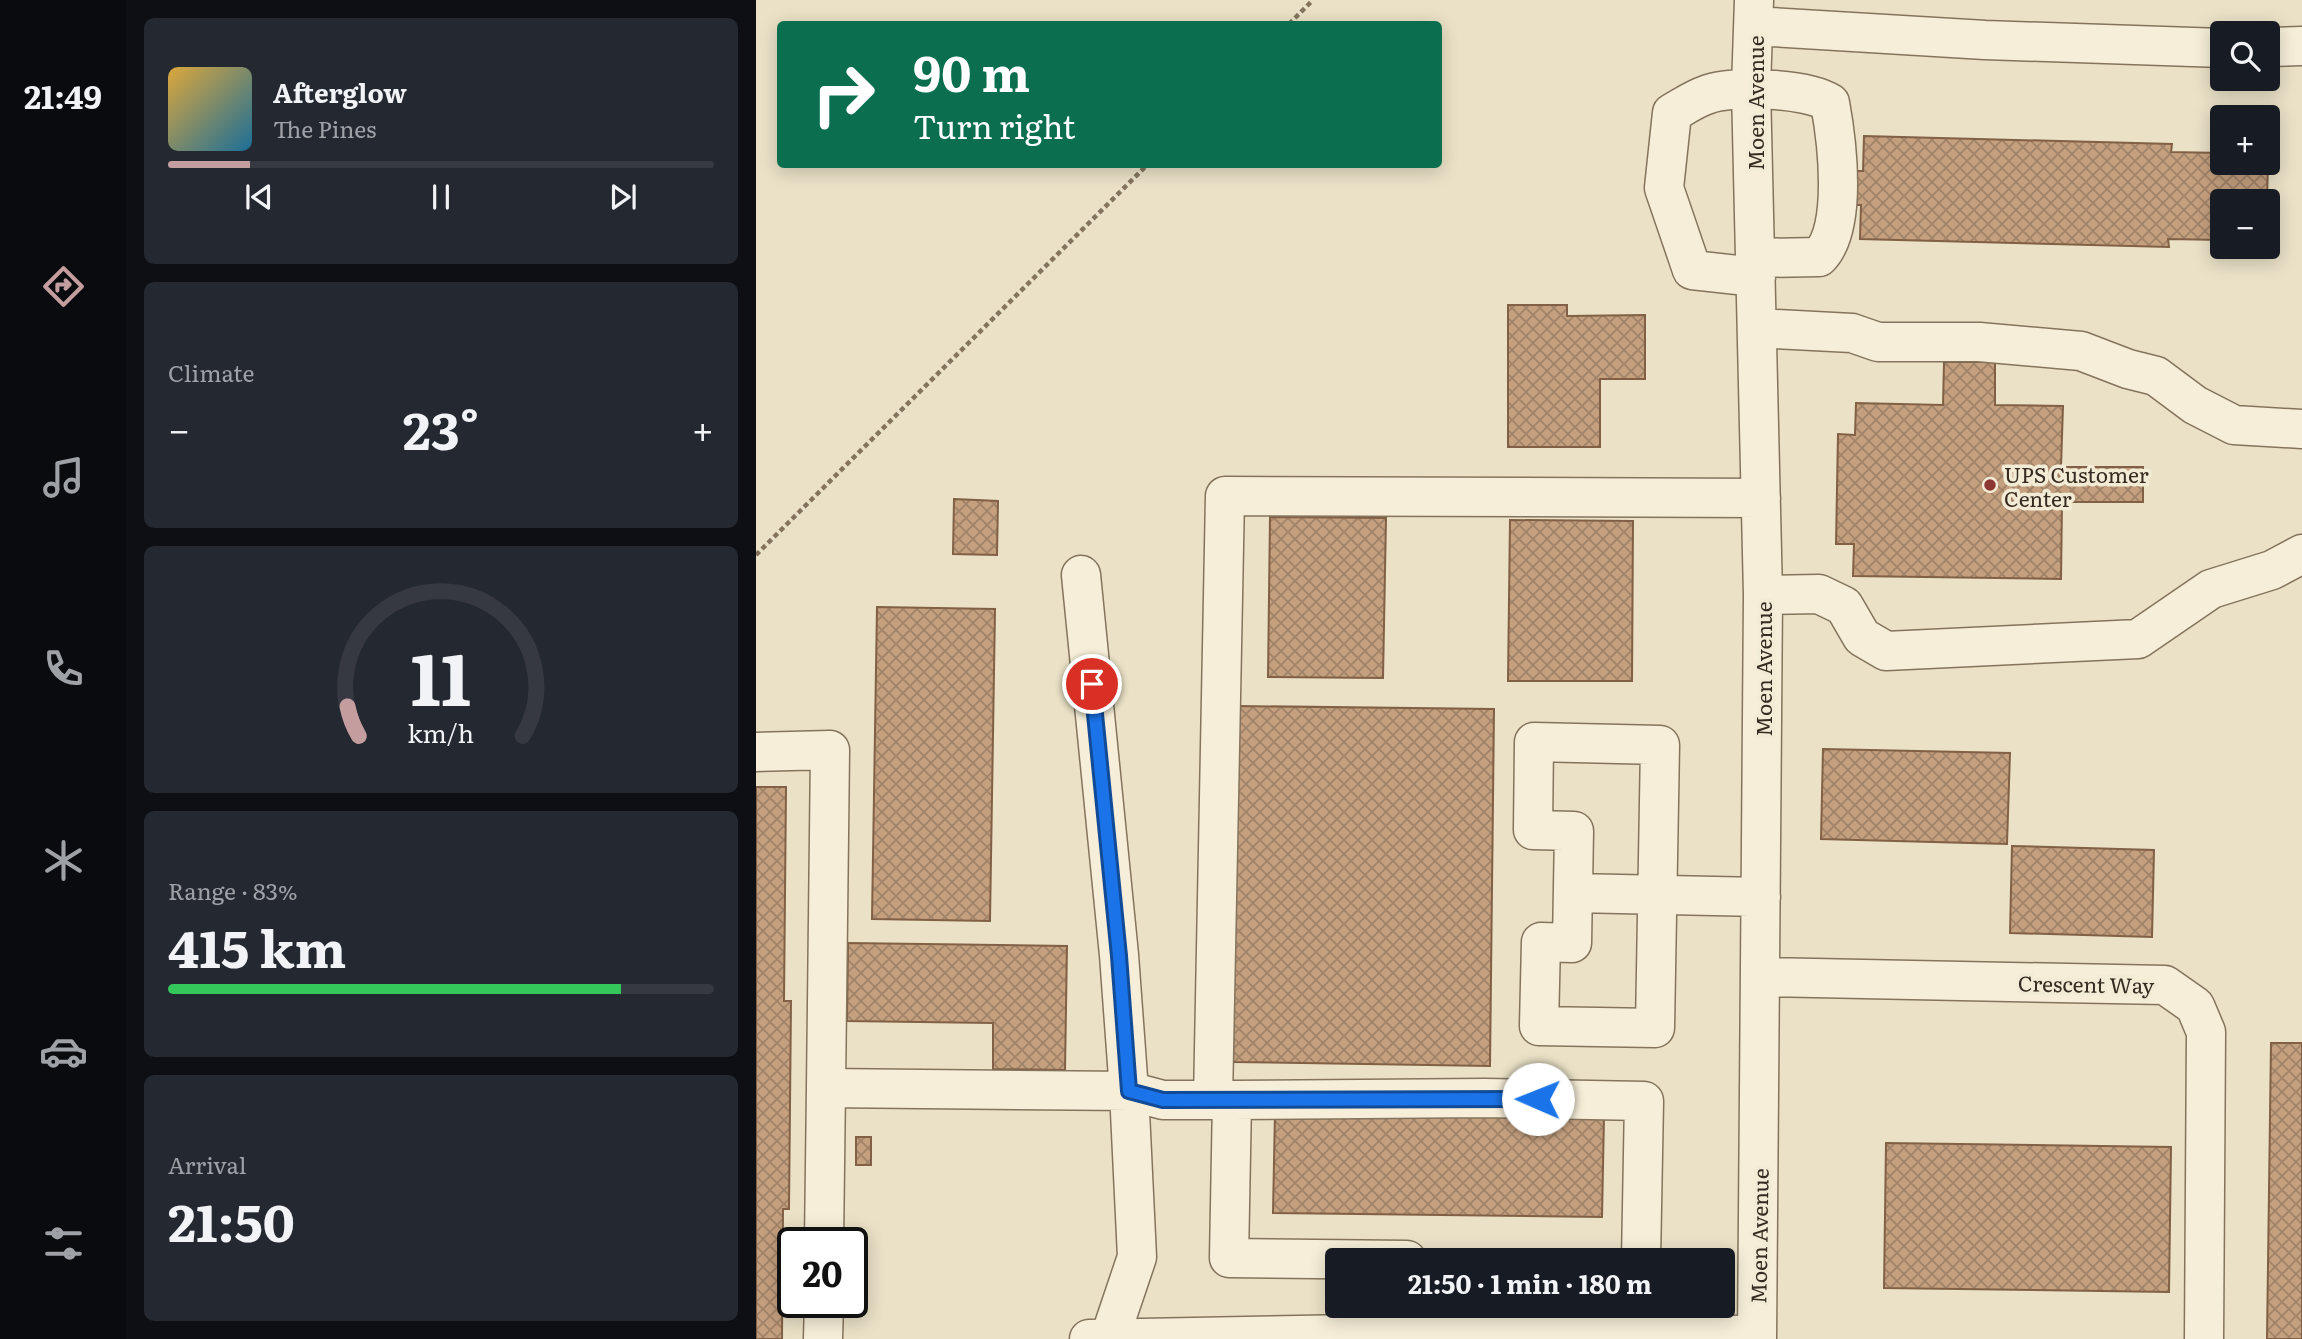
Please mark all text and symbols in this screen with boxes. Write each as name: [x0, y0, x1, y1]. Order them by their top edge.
map controls: [2210, 21, 2280, 259]
button: search: [2210, 21, 2280, 91]
text: 90 m: [913, 34, 1030, 107]
street label: Moen Avenue: [1739, 35, 1770, 171]
icon: right: [798, 49, 889, 140]
text: 21:49: [24, 71, 102, 119]
text: Afterglow: [273, 72, 407, 111]
text: Turn right: [913, 101, 1075, 149]
button: +: [2210, 105, 2280, 175]
text: The Pines: [273, 111, 376, 145]
icon: previous: [240, 178, 278, 216]
icon: pause: [422, 178, 460, 216]
icon: next: [604, 178, 642, 216]
button: −: [2210, 189, 2280, 259]
icon: directions: [39, 262, 88, 311]
text: Climate: [168, 355, 254, 389]
text: 23°: [403, 389, 479, 466]
text: −: [168, 399, 190, 456]
text: +: [692, 399, 714, 456]
icon: music: [39, 453, 88, 502]
place label: UPS Customer Center: [2004, 458, 2149, 513]
marker: UPS Customer Center: [1982, 477, 1998, 493]
street label: Moen Avenue: [1747, 601, 1778, 737]
text: 11: [411, 620, 471, 728]
icon: phone: [39, 644, 88, 693]
pin: [1062, 654, 1122, 714]
icon: arrive: [1073, 665, 1111, 703]
text: km/h: [408, 713, 474, 750]
icon: climate: [39, 836, 88, 885]
text: Range · 83%: [168, 873, 298, 907]
text: 415 km: [168, 907, 346, 984]
street label: Crescent Way: [2018, 966, 2155, 1000]
icon: car: [39, 1027, 88, 1076]
position arrow: [1501, 1062, 1575, 1136]
text: Arrival: [168, 1147, 247, 1181]
street label: Moen Avenue: [1741, 1168, 1775, 1304]
text: 21:50: [168, 1181, 295, 1258]
icon: filters: [39, 1219, 88, 1268]
speed limit sign: 20: [777, 1227, 868, 1318]
text: 21:50 · 1 min · 180 m: [1408, 1263, 1652, 1302]

